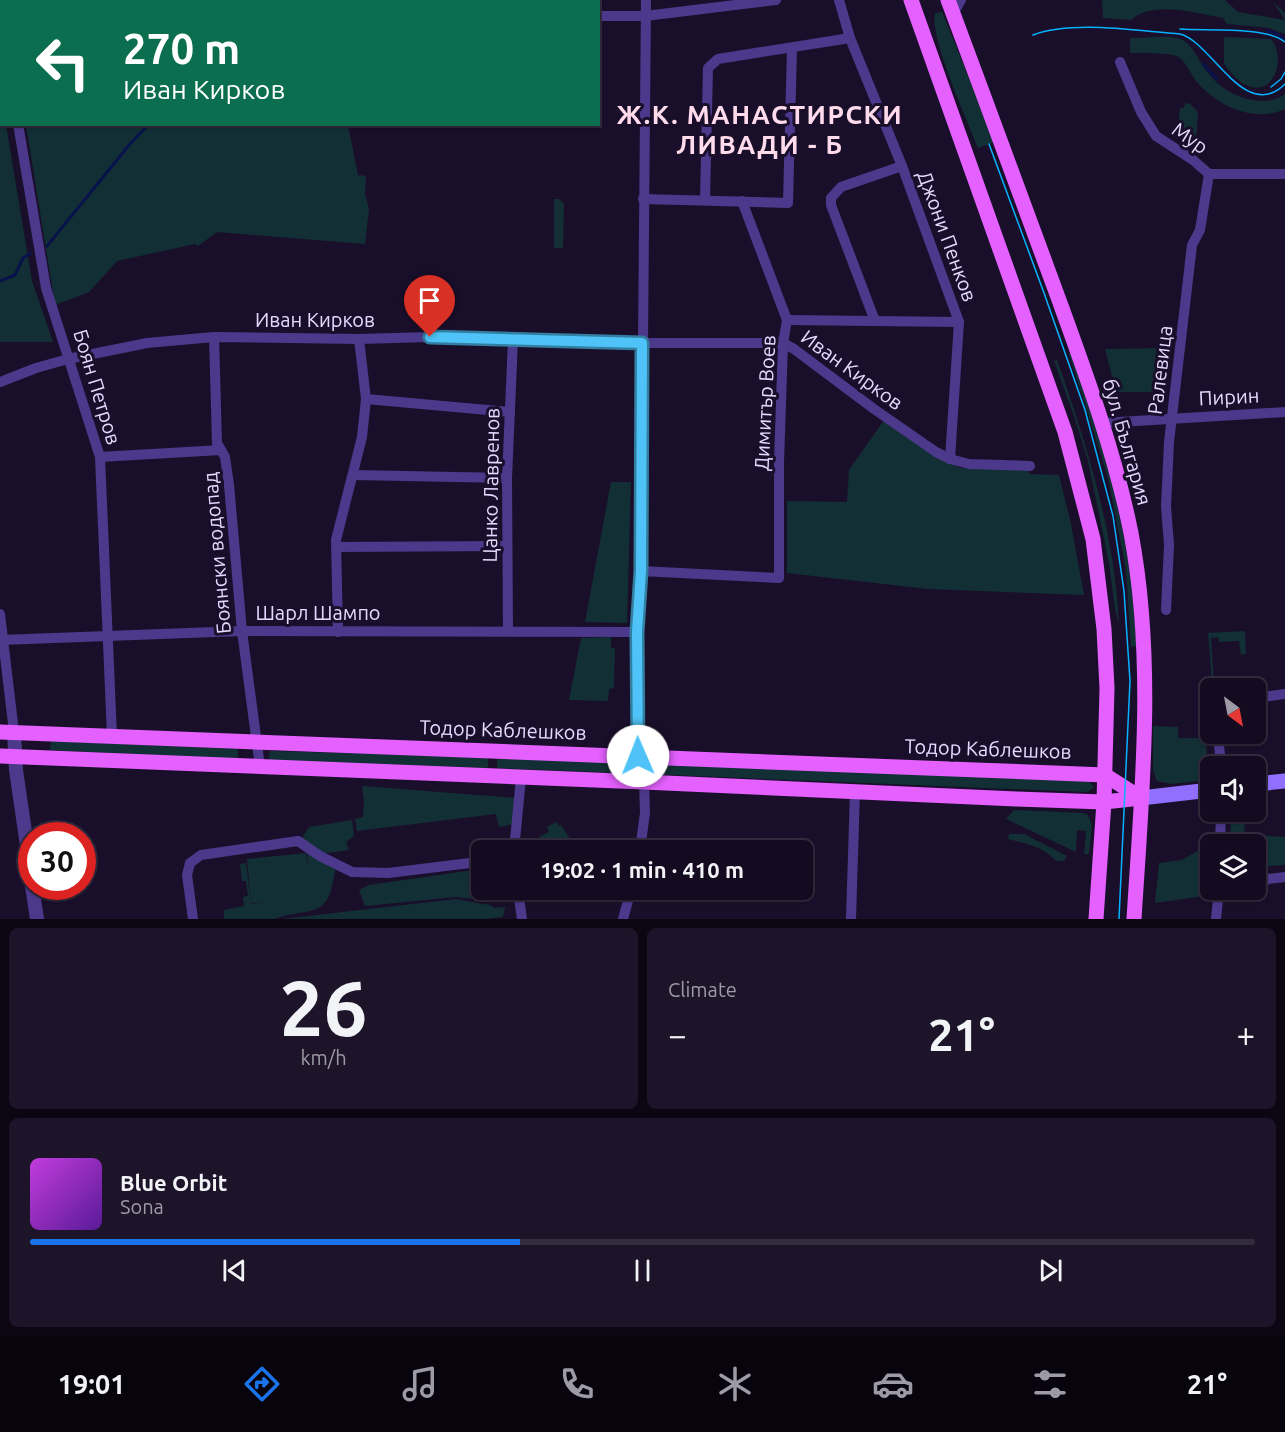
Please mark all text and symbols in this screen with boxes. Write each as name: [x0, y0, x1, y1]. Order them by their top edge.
icon: left: [24, 24, 102, 102]
text: 270 m: [123, 25, 240, 72]
text: Иван Кирков: [123, 74, 285, 104]
district label: Ж.К. МАНАСТИРСКИ ЛИВАДИ - Б: [617, 100, 903, 159]
street label: Мур: [1168, 117, 1213, 158]
street label: Джони Пенков: [913, 167, 982, 304]
pin: [404, 275, 455, 337]
icon: arrive: [413, 284, 446, 317]
street label: Иван Кирков: [255, 308, 375, 331]
street label: Ралевица: [1143, 324, 1176, 416]
street label: Иван Кирков: [797, 325, 908, 414]
street label: Боян Петров: [69, 326, 126, 447]
street label: Димитър Воев: [749, 334, 780, 471]
street label: бул. България: [1098, 376, 1156, 508]
street label: Пирин: [1198, 383, 1260, 410]
street label: Цанко Лавренов: [478, 408, 503, 562]
street label: Боянски водопад: [198, 471, 235, 635]
street label: Шарл Шампо: [255, 601, 381, 624]
north arrow: [1200, 678, 1266, 744]
map controls: [1200, 678, 1266, 900]
street label: Тодор Каблешков: [419, 715, 587, 744]
position arrow: [606, 724, 670, 788]
street label: Тодор Каблешков: [904, 734, 1072, 763]
button: sound: [1200, 756, 1266, 822]
speed limit sign: 30: [18, 822, 96, 900]
button: layers: [1200, 834, 1266, 900]
text: 19:02 · 1 min · 410 m: [540, 857, 744, 882]
text: 26: [280, 963, 367, 1051]
text: Climate: [668, 978, 737, 1001]
text: 21°: [928, 1009, 995, 1060]
text: −: [668, 1016, 687, 1053]
text: +: [1236, 1016, 1255, 1053]
text: km/h: [300, 1046, 347, 1069]
text: Blue Orbit: [120, 1170, 227, 1195]
text: Sona: [120, 1195, 164, 1218]
icon: previous: [218, 1254, 251, 1287]
icon: pause: [626, 1254, 659, 1287]
icon: next: [1034, 1254, 1067, 1287]
icon: directions: [241, 1363, 283, 1405]
icon: music: [399, 1363, 441, 1405]
icon: phone: [556, 1363, 598, 1405]
icon: climate: [714, 1363, 756, 1405]
icon: car: [872, 1363, 914, 1405]
icon: filters: [1029, 1363, 1071, 1405]
text: 19:01: [58, 1369, 125, 1399]
text: 21°: [1187, 1369, 1227, 1399]

